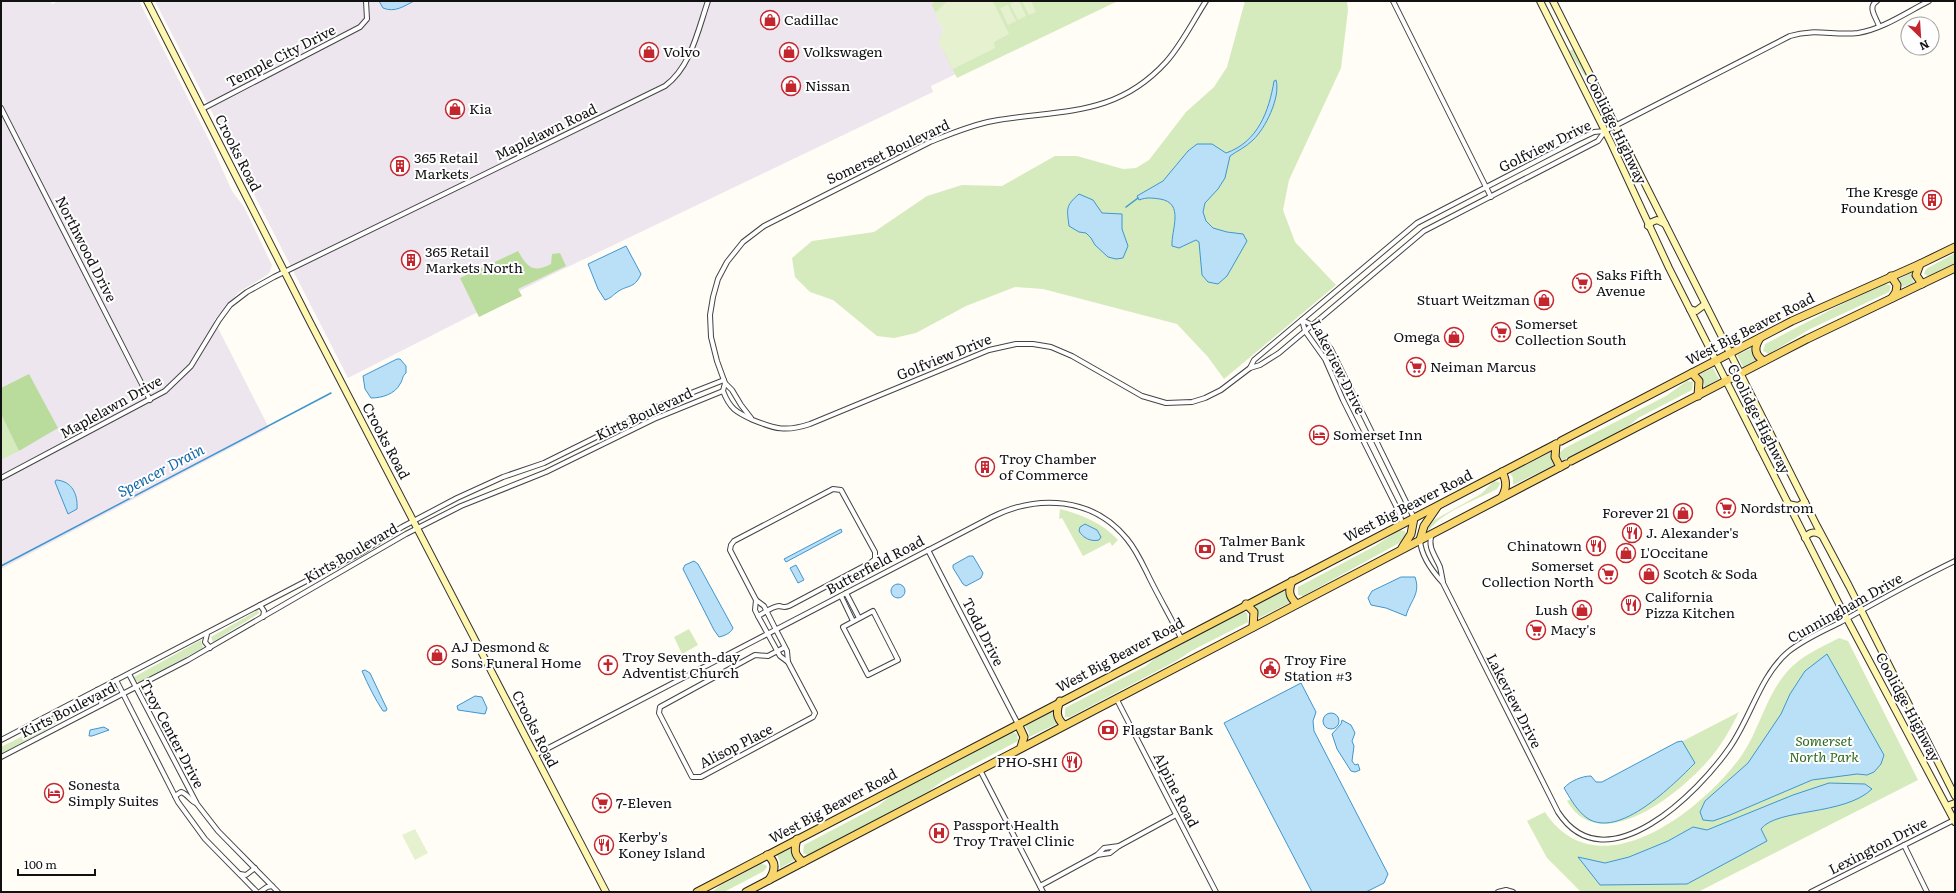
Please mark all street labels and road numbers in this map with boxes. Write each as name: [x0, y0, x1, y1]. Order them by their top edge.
street label: Temple City Drive: [222, 19, 339, 91]
street label: Coolidge Highway: [1581, 70, 1653, 188]
street label: Maplelawn Road: [491, 98, 600, 164]
street label: Crooks Road: [211, 111, 267, 195]
street label: Somerset Boulevard: [823, 114, 953, 188]
street label: Golfview Drive: [1495, 114, 1594, 176]
street label: Northwood Drive: [52, 192, 122, 305]
street label: West Big Beaver Road: [1682, 287, 1818, 369]
street label: Lakeview Drive: [1306, 316, 1371, 417]
street label: Golfview Drive: [893, 328, 994, 384]
street label: Coolidge Highway: [1723, 360, 1797, 478]
street label: Maplelawn Drive: [56, 370, 165, 442]
street label: Kirts Boulevard: [592, 382, 696, 444]
street label: Crooks Road: [358, 399, 416, 483]
street label: West Big Beaver Road: [1340, 464, 1476, 546]
street label: Kirts Boulevard: [300, 517, 401, 587]
street label: Butterfield Road: [822, 530, 928, 598]
street label: Cunningham Drive: [1784, 567, 1905, 647]
street label: Todd Drive: [958, 594, 1010, 669]
street label: West Big Beaver Road: [1052, 612, 1187, 696]
street label: Coolidge Highway: [1872, 648, 1947, 765]
street label: Lakeview Drive: [1482, 650, 1547, 751]
street label: Kirts Boulevard: [16, 676, 119, 742]
street label: Troy Center Drive: [136, 676, 210, 791]
street label: Crooks Road: [508, 687, 564, 771]
street label: Alisop Place: [695, 718, 776, 772]
street label: Alpine Road: [1149, 749, 1204, 831]
street label: West Big Beaver Road: [765, 763, 900, 847]
street label: Lexington Drive: [1825, 812, 1930, 879]

